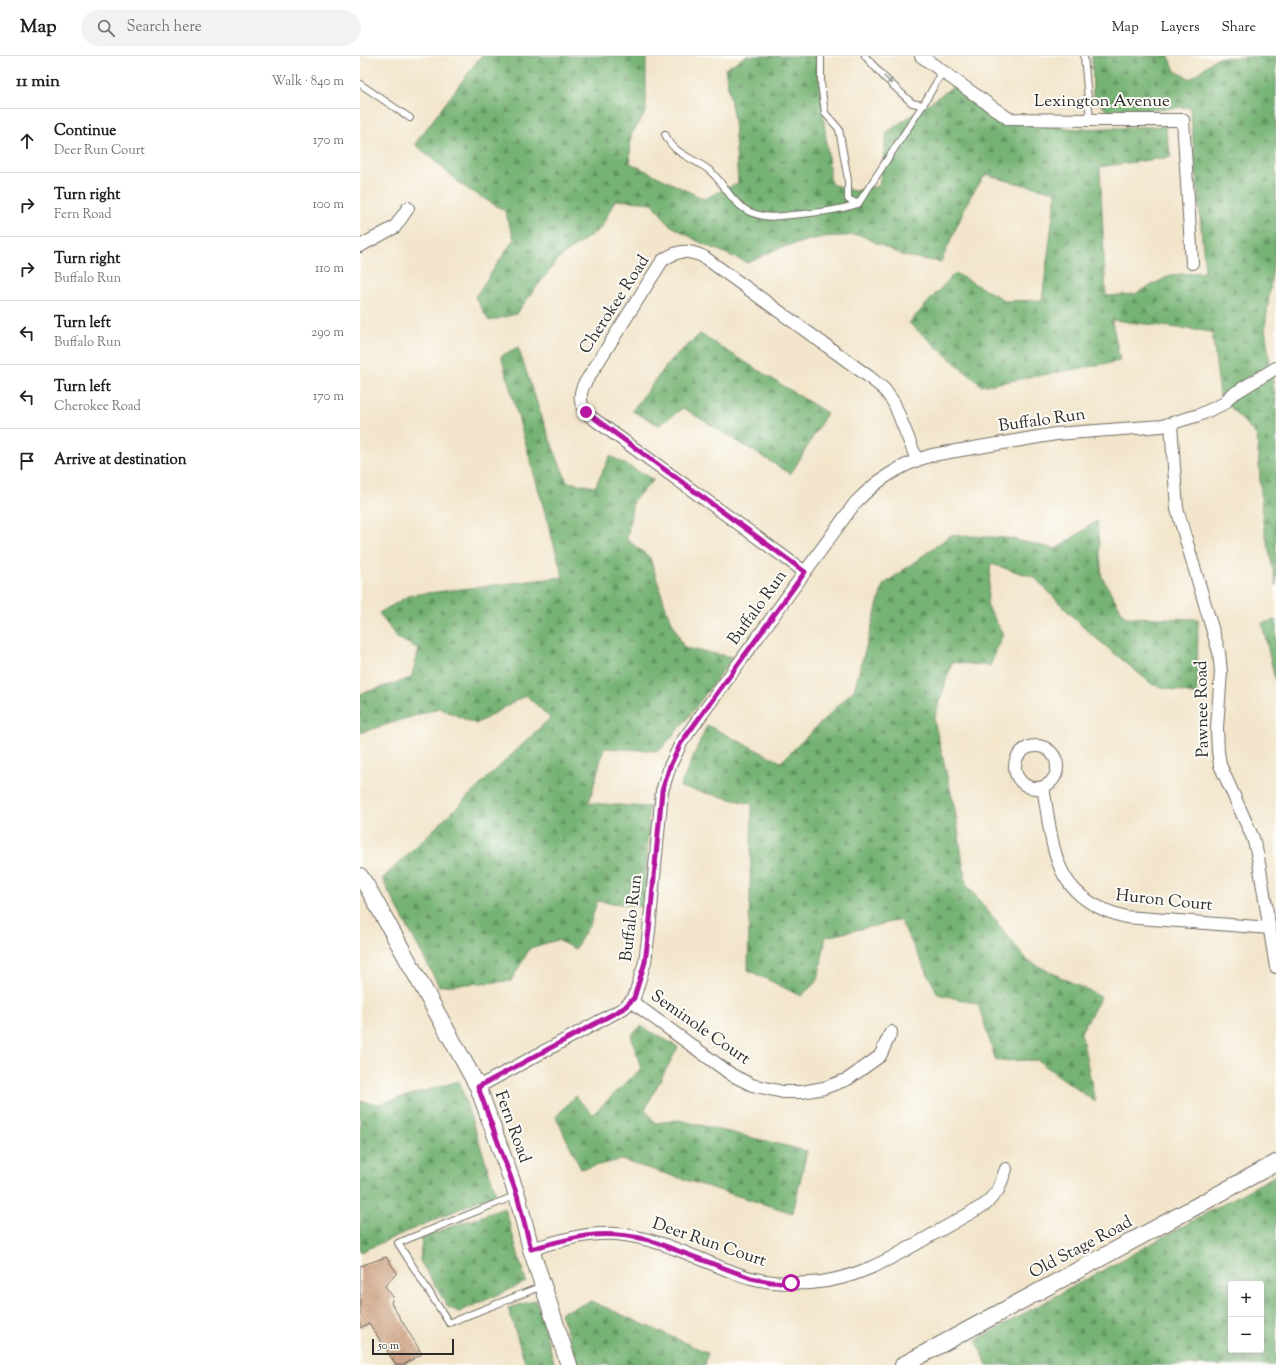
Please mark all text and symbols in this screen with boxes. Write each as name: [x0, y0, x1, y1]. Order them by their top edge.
search box: [81, 10, 361, 46]
text: Map: [20, 14, 57, 41]
icon: search: [95, 17, 117, 39]
text: Search here: [127, 17, 202, 38]
text: Map: [1112, 18, 1139, 38]
text: Layers: [1161, 18, 1199, 38]
text: Share: [1221, 18, 1256, 38]
text: 11 min: [16, 70, 60, 94]
text: Walk · 840 m: [271, 73, 344, 91]
one-way arrow: [882, 76, 893, 85]
street label: Lexington Avenue: [1034, 90, 1170, 114]
text: Continue: [54, 121, 116, 142]
icon: ahead: [16, 130, 38, 152]
text: 170 m: [313, 132, 344, 150]
text: Deer Run Court: [54, 142, 145, 160]
text: Turn right: [54, 185, 120, 206]
icon: right: [16, 194, 38, 216]
text: 100 m: [312, 196, 344, 214]
text: Fern Road: [54, 206, 112, 224]
text: Turn right: [54, 249, 120, 270]
street label: Cherokee Road: [574, 250, 656, 359]
icon: right: [16, 258, 38, 280]
text: 110 m: [315, 260, 344, 278]
text: Buffalo Run: [54, 270, 121, 288]
text: Turn left: [54, 313, 111, 334]
icon: left: [16, 322, 38, 344]
text: 290 m: [311, 324, 344, 342]
text: Buffalo Run: [54, 334, 121, 352]
text: Turn left: [54, 377, 111, 398]
icon: left: [16, 386, 38, 408]
text: 170 m: [313, 388, 344, 406]
text: Cherokee Road: [54, 398, 141, 416]
route end: [577, 403, 595, 421]
street label: Buffalo Run: [997, 403, 1087, 439]
icon: arrive: [16, 450, 38, 472]
text: Arrive at destination: [54, 450, 187, 471]
street label: Buffalo Run: [723, 565, 793, 651]
street label: Pawnee Road: [1190, 660, 1216, 758]
street label: Buffalo Run: [615, 873, 649, 963]
street label: Huron Court: [1114, 884, 1214, 918]
street label: Seminole Court: [645, 985, 755, 1071]
street label: Fern Road: [488, 1087, 536, 1167]
street label: Old Stage Road: [1025, 1211, 1137, 1285]
street label: Deer Run Court: [649, 1212, 769, 1274]
route start: [782, 1274, 800, 1292]
map controls: [1228, 1281, 1264, 1353]
button: +: [1228, 1281, 1264, 1317]
button: −: [1228, 1317, 1264, 1353]
scale bar: [372, 1337, 454, 1356]
text: 50 m: [378, 1338, 399, 1354]

